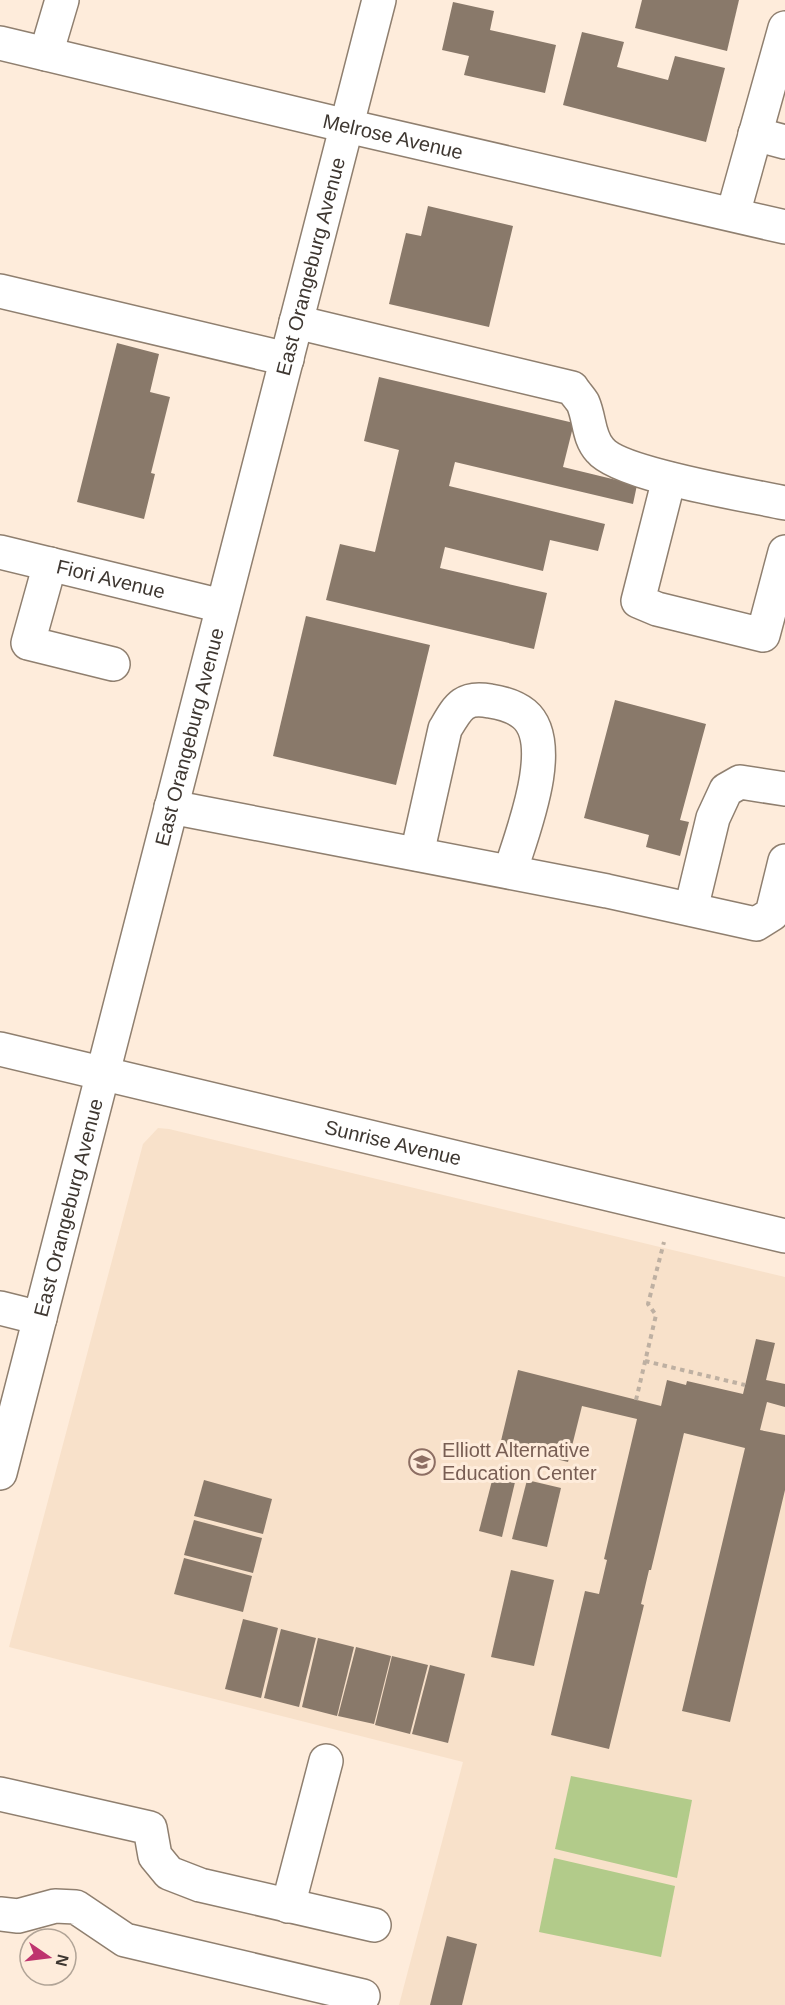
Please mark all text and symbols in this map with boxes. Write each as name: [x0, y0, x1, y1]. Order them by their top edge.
street label: Melrose Avenue: [321, 110, 465, 163]
street label: East Orangeburg Avenue: [272, 155, 349, 378]
street label: Fiori Avenue: [54, 555, 167, 603]
street label: East Orangeburg Avenue: [151, 626, 228, 848]
street label: East Orangeburg Avenue: [30, 1096, 107, 1319]
street label: Sunrise Avenue: [322, 1116, 464, 1170]
place label: Elliott Alternative Education Center: [442, 1439, 597, 1484]
school or university icon: Elliott Alternative Education Center: [407, 1447, 437, 1477]
north arrow: [18, 1927, 78, 1987]
text: N: [52, 1953, 72, 1968]

